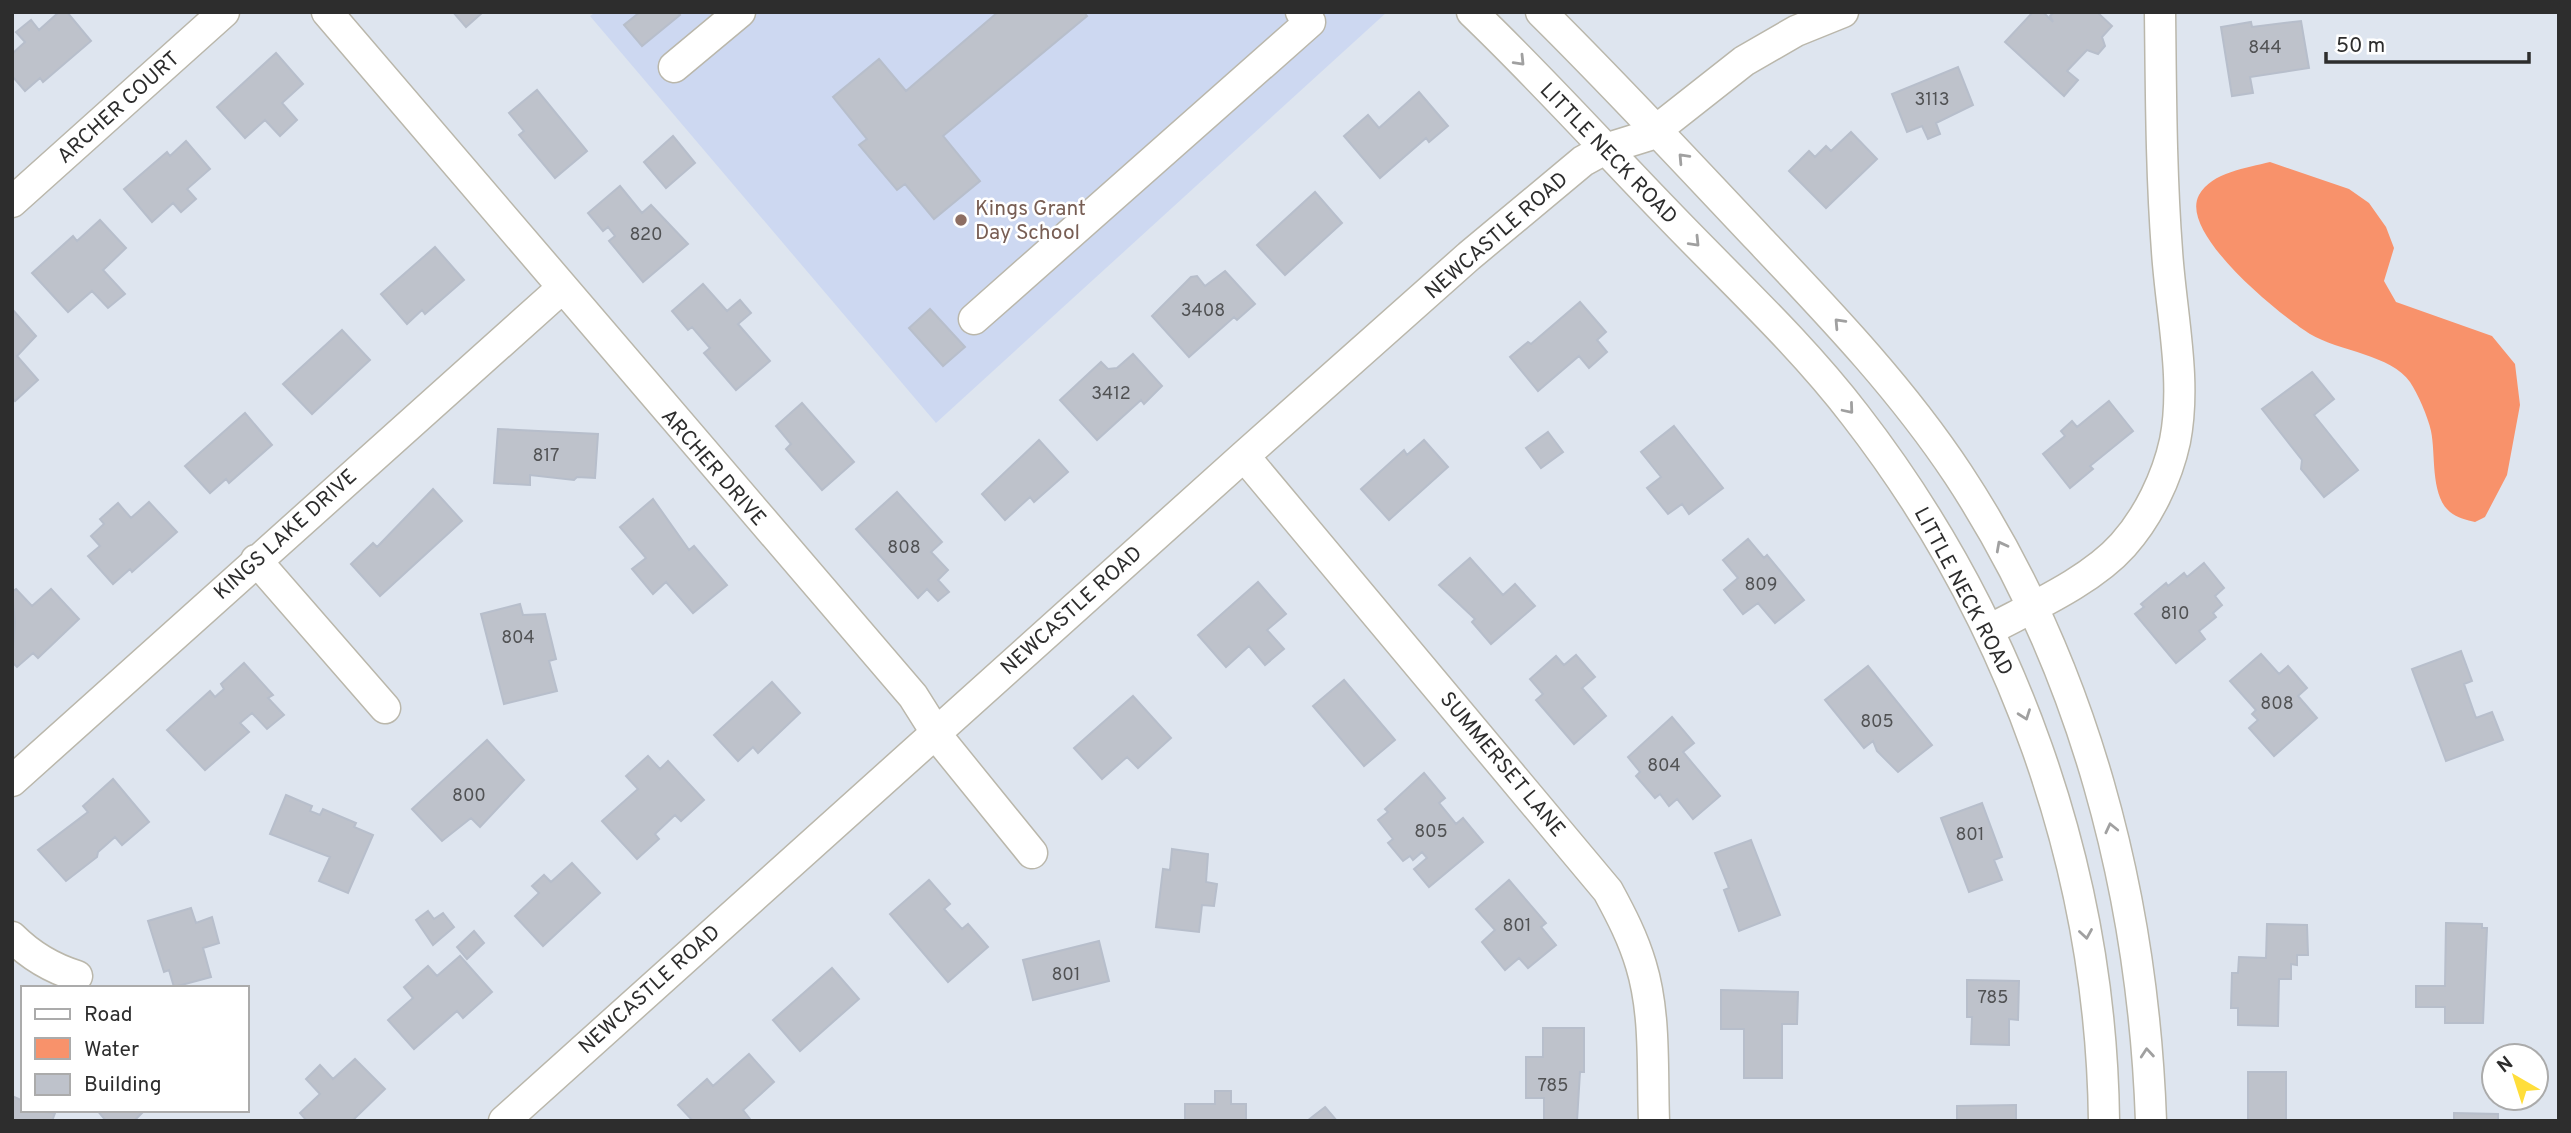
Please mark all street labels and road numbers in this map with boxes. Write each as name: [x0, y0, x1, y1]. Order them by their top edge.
street label: ARCHER COURT: [52, 46, 186, 170]
street label: LITTLE NECK ROAD: [1533, 77, 1683, 231]
street label: NEWCASTLE ROAD: [1420, 166, 1574, 306]
street label: ARCHER DRIVE: [655, 404, 771, 532]
street label: KINGS LAKE DRIVE: [209, 464, 363, 607]
street label: LITTLE NECK ROAD: [1907, 503, 2018, 681]
street label: NEWCASTLE ROAD: [996, 540, 1148, 682]
street label: SUMMERSET LANE: [1433, 687, 1571, 843]
street label: NEWCASTLE ROAD: [574, 919, 726, 1061]

